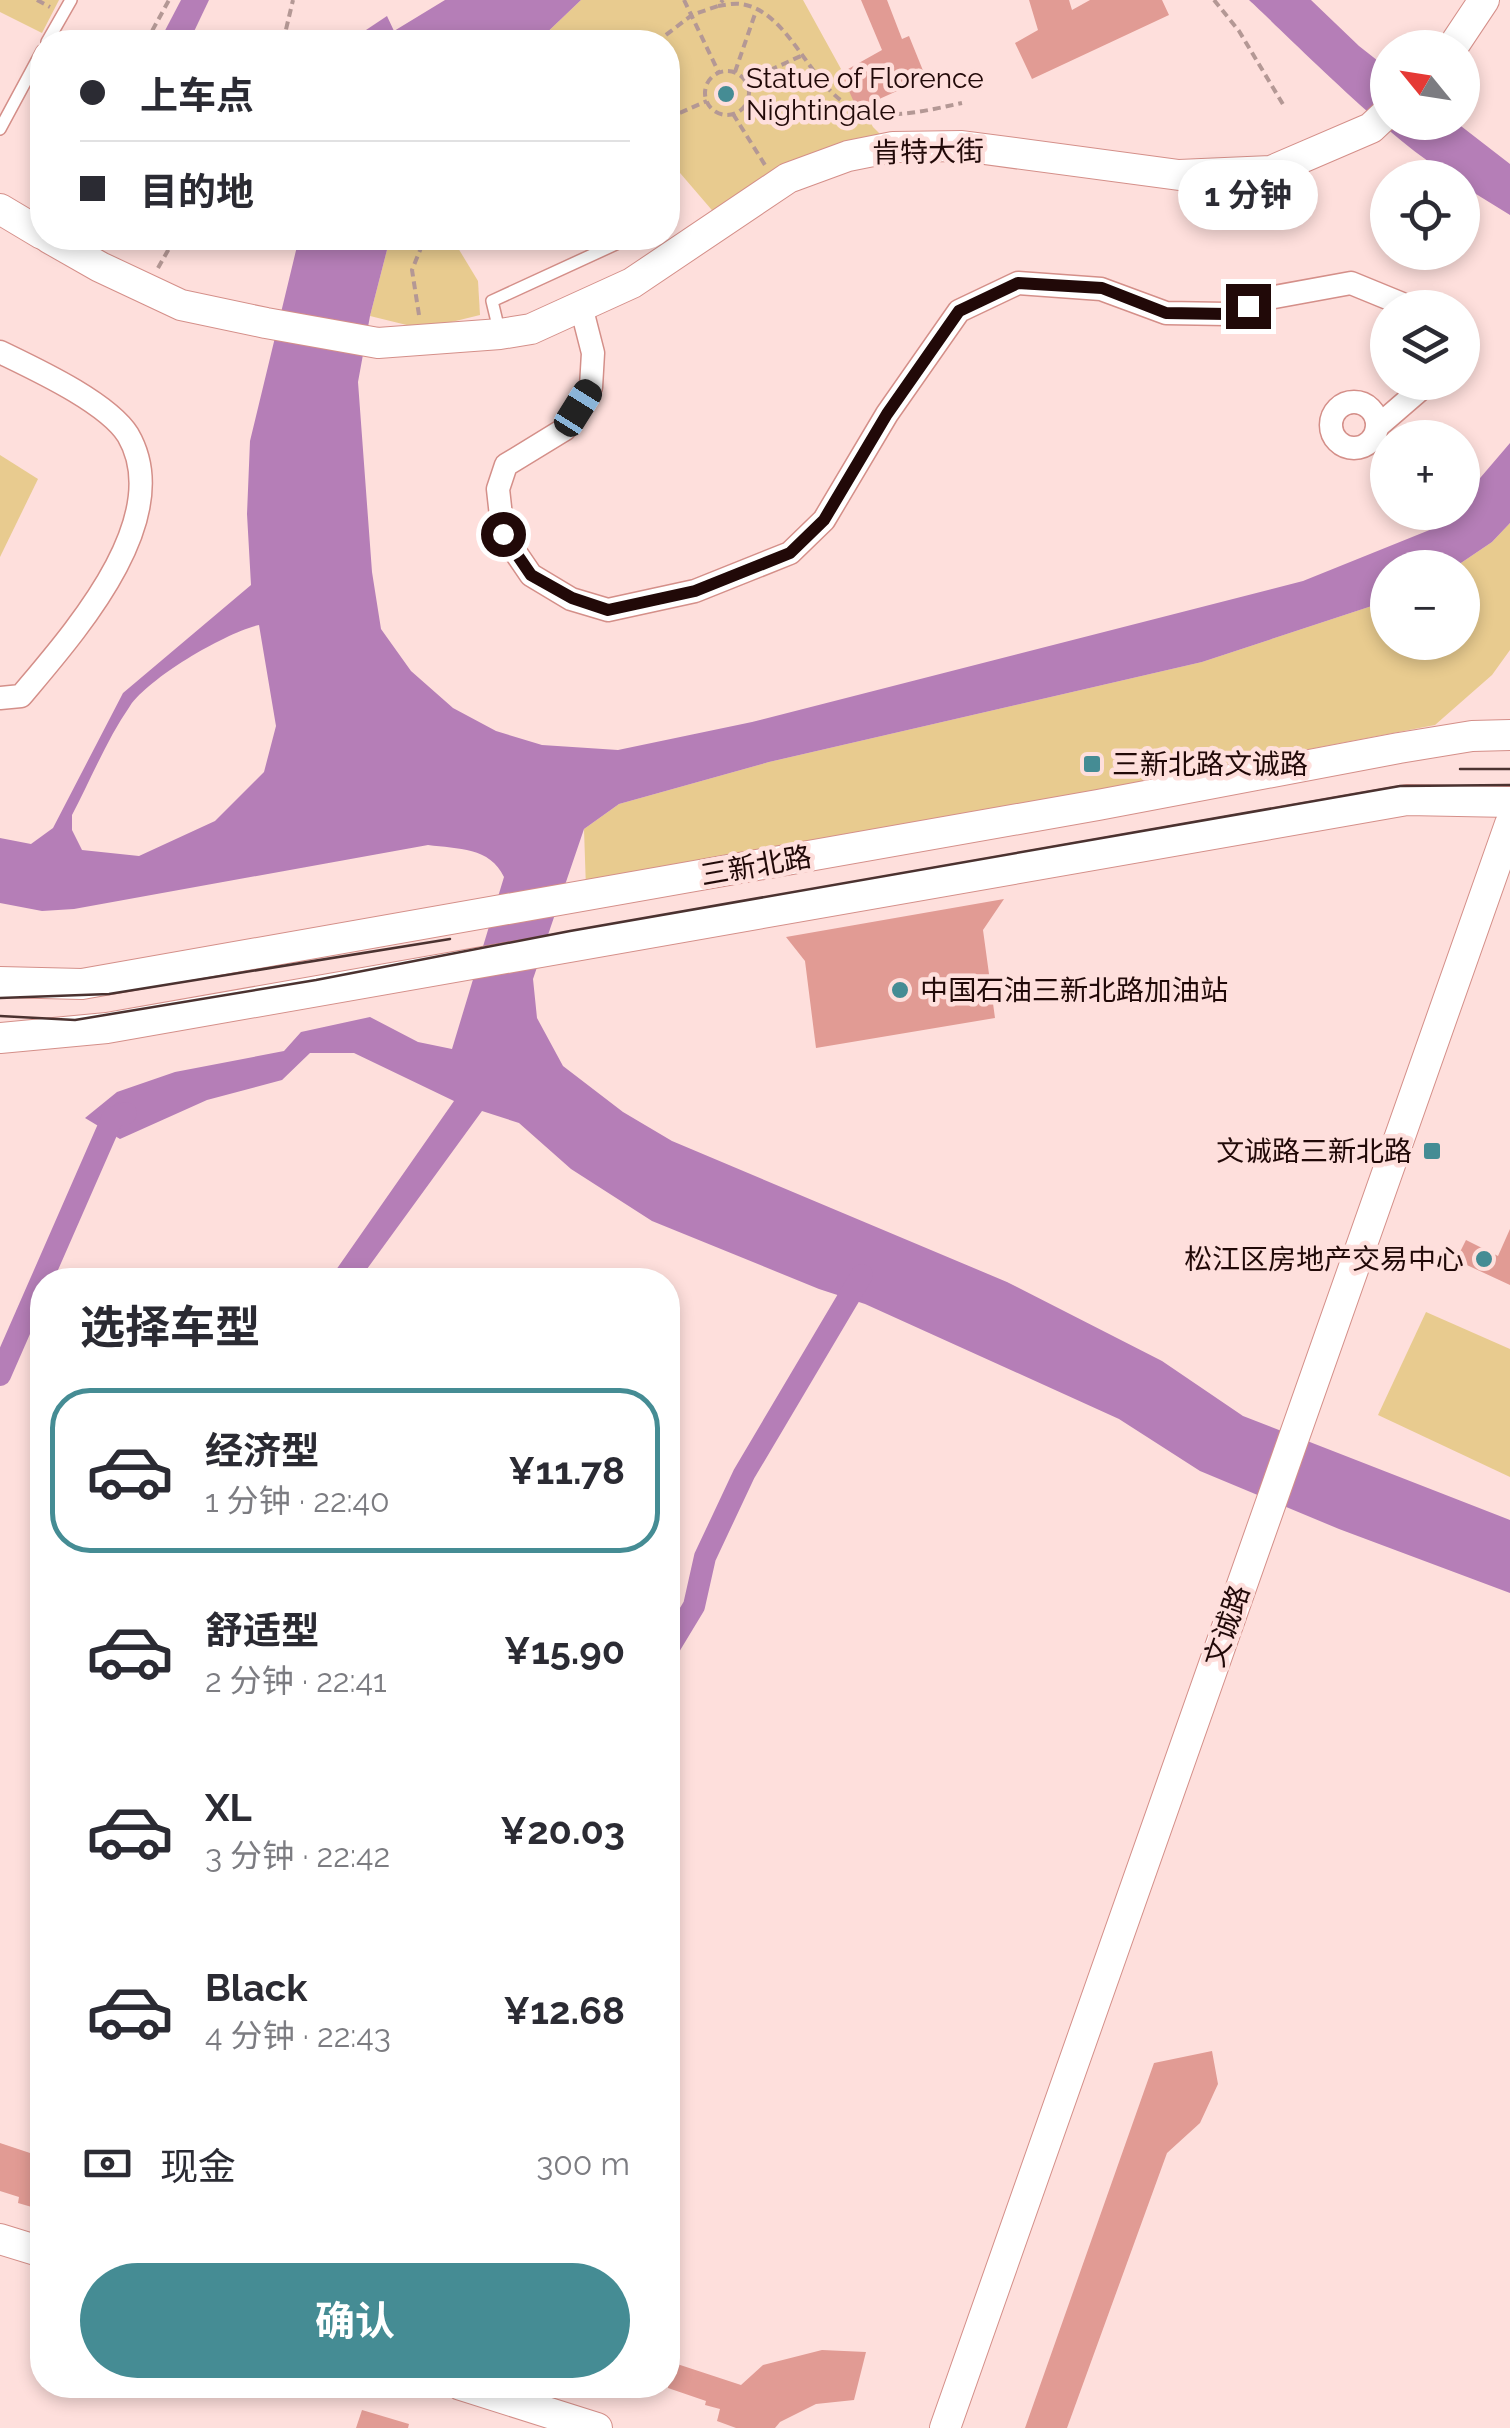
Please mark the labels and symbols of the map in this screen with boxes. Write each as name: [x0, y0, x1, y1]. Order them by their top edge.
north arrow: [1370, 30, 1480, 140]
place label: Statue of Florence Nightingale: [746, 62, 984, 127]
marker: Statue of Florence Nightingale: [715, 83, 737, 105]
street label: 肯特大街: [872, 135, 984, 169]
callout: 1 分钟: [1178, 161, 1318, 231]
route end: [1226, 284, 1271, 329]
car: [549, 375, 607, 441]
route start: [481, 512, 526, 557]
place label: 三新北路文诚路: [1112, 748, 1308, 781]
marker: 三新北路文诚路: [1081, 753, 1103, 775]
street label: 三新北路: [698, 840, 814, 892]
place label: 中国石油三新北路加油站: [920, 974, 1228, 1007]
marker: 中国石油三新北路加油站: [889, 979, 911, 1001]
place label: 文诚路三新北路: [1216, 1135, 1412, 1168]
marker: 文诚路三新北路: [1421, 1140, 1443, 1162]
place label: 松江区房地产交易中心: [1184, 1243, 1464, 1276]
marker: 松江区房地产交易中心: [1473, 1248, 1495, 1270]
street label: 文诚路: [1198, 1581, 1256, 1671]

